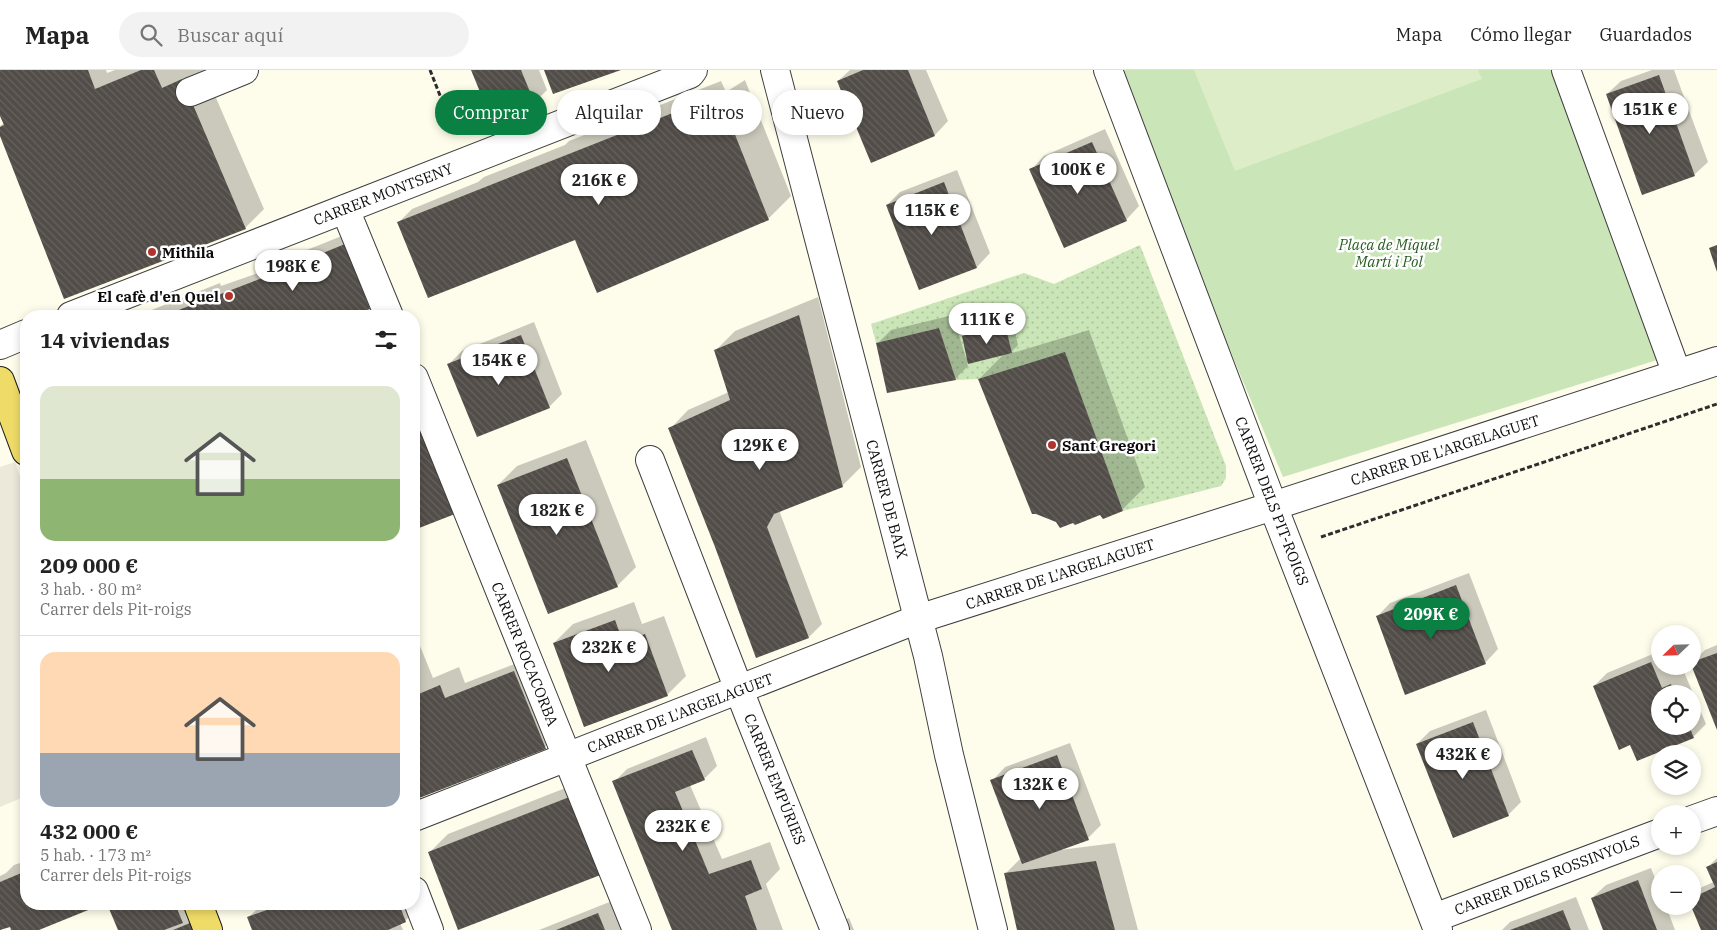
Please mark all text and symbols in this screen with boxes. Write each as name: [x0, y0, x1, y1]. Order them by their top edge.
search box: [119, 12, 469, 57]
text: Mapa: [25, 19, 89, 51]
icon: search: [137, 21, 165, 49]
text: Buscar aquí: [177, 23, 283, 47]
text: Mapa: [1396, 23, 1442, 46]
text: Cómo llegar: [1470, 23, 1571, 46]
text: Guardados: [1599, 23, 1692, 46]
chip: Comprar: [435, 90, 547, 135]
chip: Alquilar: [557, 90, 661, 135]
chip: Filtros: [671, 90, 762, 135]
chip: Nuevo: [772, 90, 863, 135]
pin: 151K €: [1609, 92, 1691, 135]
text: 151K €: [1623, 99, 1677, 119]
pin: 100K €: [1037, 152, 1119, 195]
street label: CARRER MONTSENY: [311, 158, 456, 229]
text: 100K €: [1051, 159, 1105, 179]
pin: 216K €: [558, 164, 640, 206]
text: 216K €: [572, 170, 626, 190]
pin: 115K €: [891, 194, 973, 236]
text: 115K €: [905, 200, 959, 220]
park label: Plaça de Miquel Martí i Pol: [1338, 235, 1440, 271]
place label: Mithila: [162, 243, 215, 262]
marker: Mithila: [146, 246, 158, 258]
pin: 198K €: [252, 250, 334, 292]
text: 198K €: [266, 256, 320, 276]
place label: El cafè d'en Quel: [97, 287, 219, 306]
marker: El cafè d'en Quel: [223, 290, 235, 302]
pin: 111K €: [946, 302, 1028, 345]
text: 111K €: [960, 309, 1014, 329]
text: 14 viviendas: [40, 326, 170, 354]
icon: filters: [372, 326, 400, 354]
pin: 154K €: [458, 344, 540, 386]
text: 154K €: [472, 350, 526, 370]
street label: CARRER DE L'ARGELAGUET: [1348, 410, 1542, 490]
street label: CARRER DELS PIT-ROIGS: [1231, 414, 1313, 588]
icon: home: [175, 419, 265, 509]
pin: 129K €: [719, 428, 801, 471]
text: 129K €: [733, 435, 787, 455]
place label: Sant Gregori: [1062, 436, 1156, 455]
street label: CARRER DE BAIX: [862, 438, 912, 560]
marker: Sant Gregori: [1046, 439, 1058, 451]
pin: 182K €: [516, 494, 598, 536]
text: 182K €: [530, 500, 584, 520]
street label: CARRER DE L'ARGELAGUET: [963, 534, 1157, 614]
text: 209 000 €: [40, 551, 138, 579]
text: 3 hab. · 80 m²: [40, 579, 142, 599]
street label: CARRER ROCACORBA: [487, 579, 563, 730]
pin: 209K €: [1390, 598, 1472, 640]
text: Carrer dels Pit-roigs: [40, 599, 191, 619]
text: 209K €: [1404, 604, 1458, 624]
north arrow: [1651, 625, 1701, 675]
map controls: [1651, 625, 1701, 915]
pin: 232K €: [568, 630, 650, 673]
text: 232K €: [582, 637, 636, 657]
street label: CARRER DE L'ARGELAGUET: [584, 669, 776, 757]
icon: home: [175, 684, 265, 774]
button: locate: [1651, 685, 1701, 735]
street label: CARRER EMPÚRIES: [740, 711, 810, 847]
pin: 432K €: [1422, 738, 1504, 780]
text: 432K €: [1436, 744, 1490, 764]
button: layers: [1651, 745, 1701, 795]
pin: 132K €: [999, 768, 1081, 810]
text: 132K €: [1013, 774, 1067, 794]
button: +: [1651, 805, 1701, 855]
pin: 232K €: [642, 810, 724, 852]
text: 232K €: [656, 816, 710, 836]
text: 432 000 €: [40, 817, 138, 845]
street label: CARRER DELS ROSSINYOLS: [1452, 831, 1642, 919]
text: 5 hab. · 173 m²: [40, 845, 151, 865]
text: Carrer dels Pit-roigs: [40, 865, 191, 885]
button: −: [1651, 865, 1701, 915]

